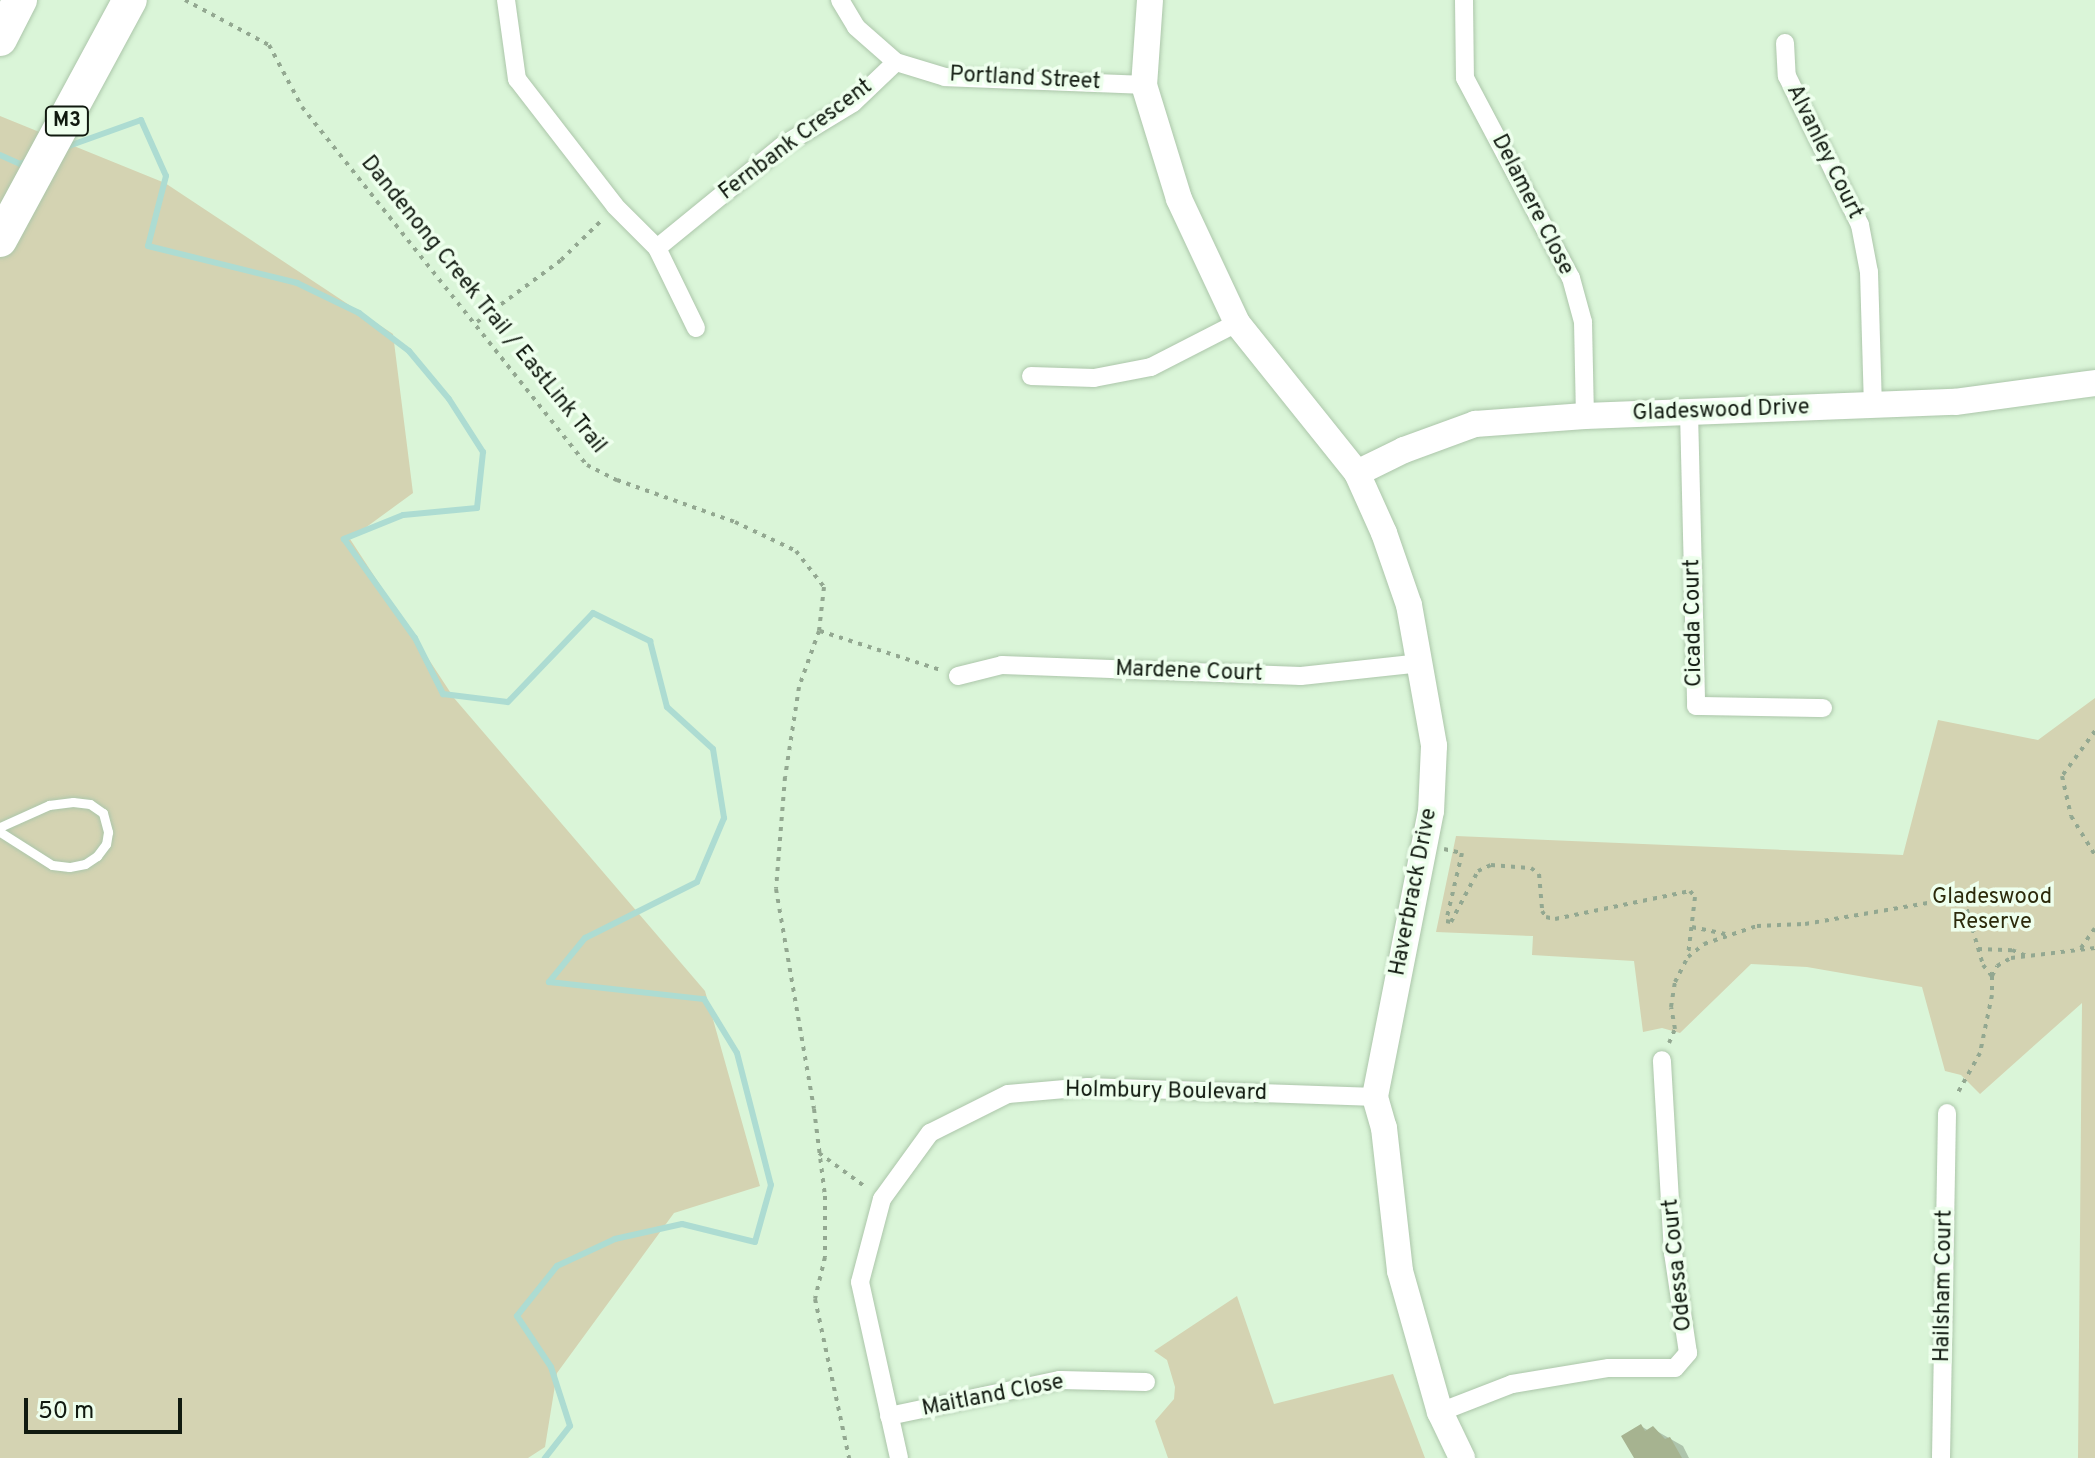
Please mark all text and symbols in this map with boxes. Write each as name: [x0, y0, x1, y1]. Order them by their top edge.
street label: Portland Street: [949, 62, 1101, 96]
street label: Fernbank Crescent: [714, 74, 878, 206]
street label: Alvanley Court: [1780, 81, 1868, 223]
road number: M3: [43, 105, 91, 137]
street label: Delamere Close: [1485, 130, 1579, 280]
street label: Dandenong Creek Trail / EastLink Trail: [354, 150, 612, 460]
street label: Gladeswood Drive: [1632, 395, 1810, 427]
street label: Cicada Court: [1680, 559, 1708, 687]
street label: Mardene Court: [1115, 656, 1263, 688]
street label: Haverbrack Drive: [1385, 806, 1443, 978]
park label: Gladeswood Reserve: [1932, 884, 2052, 936]
street label: Holmbury Boulevard: [1065, 1077, 1267, 1107]
street label: Odessa Court: [1658, 1197, 1698, 1333]
street label: Hailsham Court: [1929, 1210, 1959, 1362]
street label: Maitland Close: [920, 1369, 1066, 1423]
scale bar: [28, 1382, 186, 1432]
text: 50 m: [38, 1397, 94, 1427]

